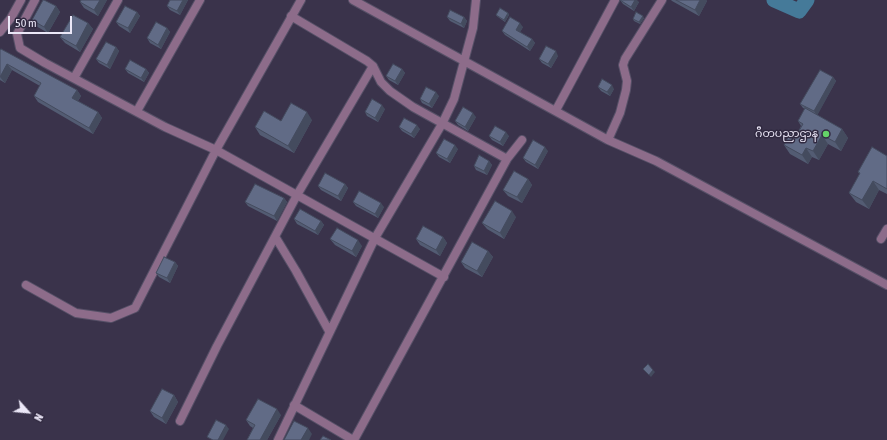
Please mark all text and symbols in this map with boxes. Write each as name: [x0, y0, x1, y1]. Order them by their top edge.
scale bar: [10, 8, 74, 34]
text: 50 m: [15, 16, 37, 30]
place label: ဂီတပညာဌာန: [755, 127, 818, 141]
marker: ဂီတပညာဌာန: [821, 129, 831, 139]
north arrow: [8, 392, 48, 432]
text: N: [32, 412, 46, 423]

